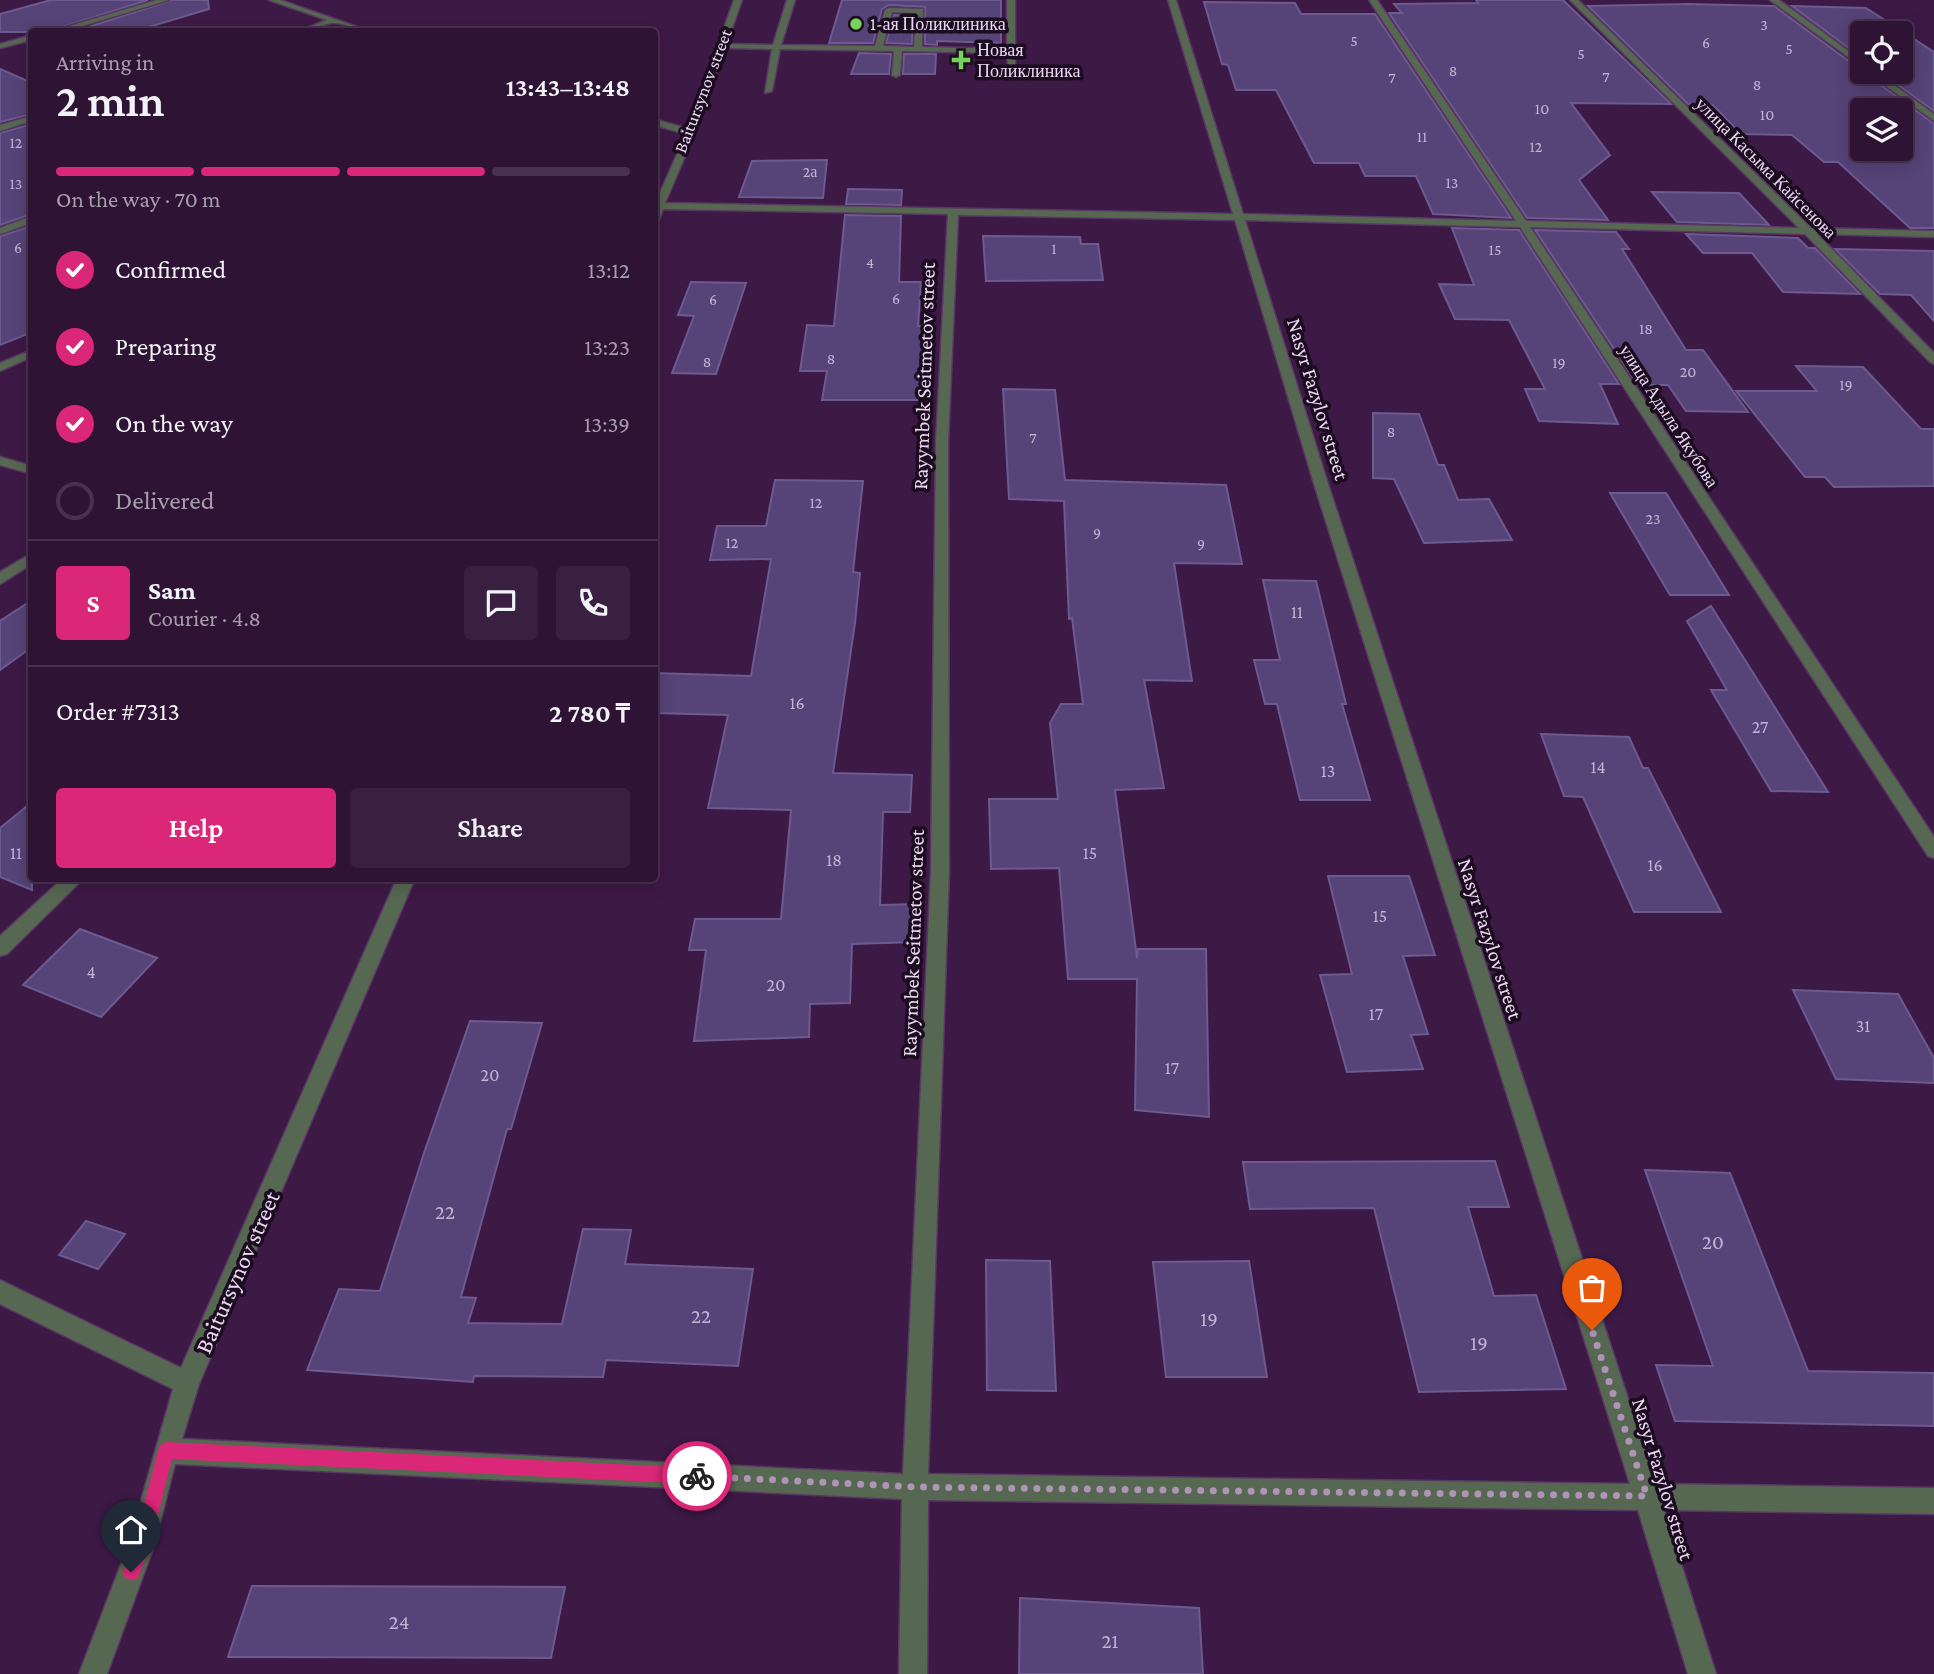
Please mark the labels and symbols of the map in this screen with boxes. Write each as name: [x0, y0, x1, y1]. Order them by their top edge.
place label: 1-ая Поликлиника: [870, 14, 1006, 34]
marker: 1-ая Поликлиника: [848, 16, 864, 32]
house number: 3: [1760, 16, 1768, 33]
street label: Baitursynov street: [670, 25, 736, 156]
house number: 5: [1350, 32, 1358, 49]
house number: 6: [1702, 34, 1710, 51]
place label: Новая Поликлиника: [977, 40, 1080, 81]
house number: 5: [1785, 40, 1793, 57]
house number: 5: [1577, 45, 1585, 62]
marker: Новая Поликлиника: [951, 50, 971, 70]
house number: 8: [1449, 62, 1457, 79]
house number: 7: [1602, 68, 1610, 85]
house number: 7: [1388, 69, 1396, 86]
house number: 8: [1753, 76, 1761, 93]
street label: улица Касыма Кайсенова: [1691, 93, 1841, 243]
house number: 10: [1535, 100, 1549, 117]
house number: 10: [1760, 106, 1774, 123]
house number: 11: [1417, 128, 1427, 145]
house number: 12: [10, 134, 23, 151]
house number: 12: [1530, 138, 1543, 155]
house number: 2а: [803, 163, 817, 180]
house number: 13: [1446, 174, 1458, 191]
house number: 13: [10, 175, 22, 192]
house number: 6: [14, 239, 22, 256]
house number: 1: [1051, 240, 1057, 257]
house number: 15: [1489, 241, 1501, 258]
house number: 4: [866, 254, 874, 271]
street label: Rayymbek Seitmetov street: [908, 261, 940, 490]
house number: 6: [892, 290, 900, 307]
house number: 6: [709, 291, 717, 308]
street label: Nasyr Fazylov street: [1282, 315, 1354, 484]
house number: 18: [1639, 320, 1653, 337]
street label: улица Адыла Якубова: [1615, 341, 1723, 491]
house number: 8: [827, 350, 835, 367]
house number: 8: [703, 353, 711, 370]
house number: 19: [1552, 354, 1566, 371]
house number: 20: [1680, 363, 1696, 380]
house number: 19: [1839, 376, 1853, 393]
house number: 8: [1387, 423, 1395, 440]
house number: 7: [1029, 429, 1037, 446]
house number: 12: [810, 494, 823, 511]
house number: 23: [1645, 510, 1661, 527]
house number: 9: [1093, 524, 1101, 541]
house number: 12: [726, 534, 739, 551]
house number: 9: [1197, 535, 1205, 552]
house number: 11: [1291, 602, 1303, 622]
house number: 16: [789, 693, 805, 713]
house number: 27: [1752, 717, 1768, 737]
house number: 14: [1590, 757, 1606, 777]
house number: 13: [1321, 761, 1335, 781]
street label: Rayymbek Seitmetov street: [897, 828, 929, 1057]
house number: 11: [10, 843, 22, 863]
house number: 15: [1083, 843, 1097, 863]
house number: 18: [826, 850, 842, 870]
street label: Nasyr Fazylov street: [1453, 855, 1528, 1024]
house number: 16: [1647, 855, 1663, 875]
house number: 15: [1373, 906, 1387, 926]
house number: 4: [86, 962, 96, 982]
house number: 20: [767, 975, 785, 995]
house number: 17: [1369, 1004, 1383, 1024]
house number: 31: [1856, 1016, 1870, 1036]
house number: 17: [1165, 1058, 1179, 1078]
house number: 20: [481, 1065, 499, 1085]
street label: Baitursynov street: [189, 1186, 285, 1357]
house number: 22: [435, 1200, 455, 1224]
house number: 20: [1702, 1230, 1724, 1254]
pin: [1562, 1258, 1622, 1330]
house number: 22: [691, 1304, 711, 1328]
house number: 19: [1200, 1307, 1218, 1331]
house number: 19: [1470, 1331, 1488, 1355]
street label: Nasyr Fazylov street: [1627, 1395, 1699, 1564]
courier: [662, 1441, 732, 1511]
pin: [101, 1500, 161, 1572]
house number: 24: [389, 1610, 409, 1634]
house number: 21: [1102, 1629, 1119, 1653]

